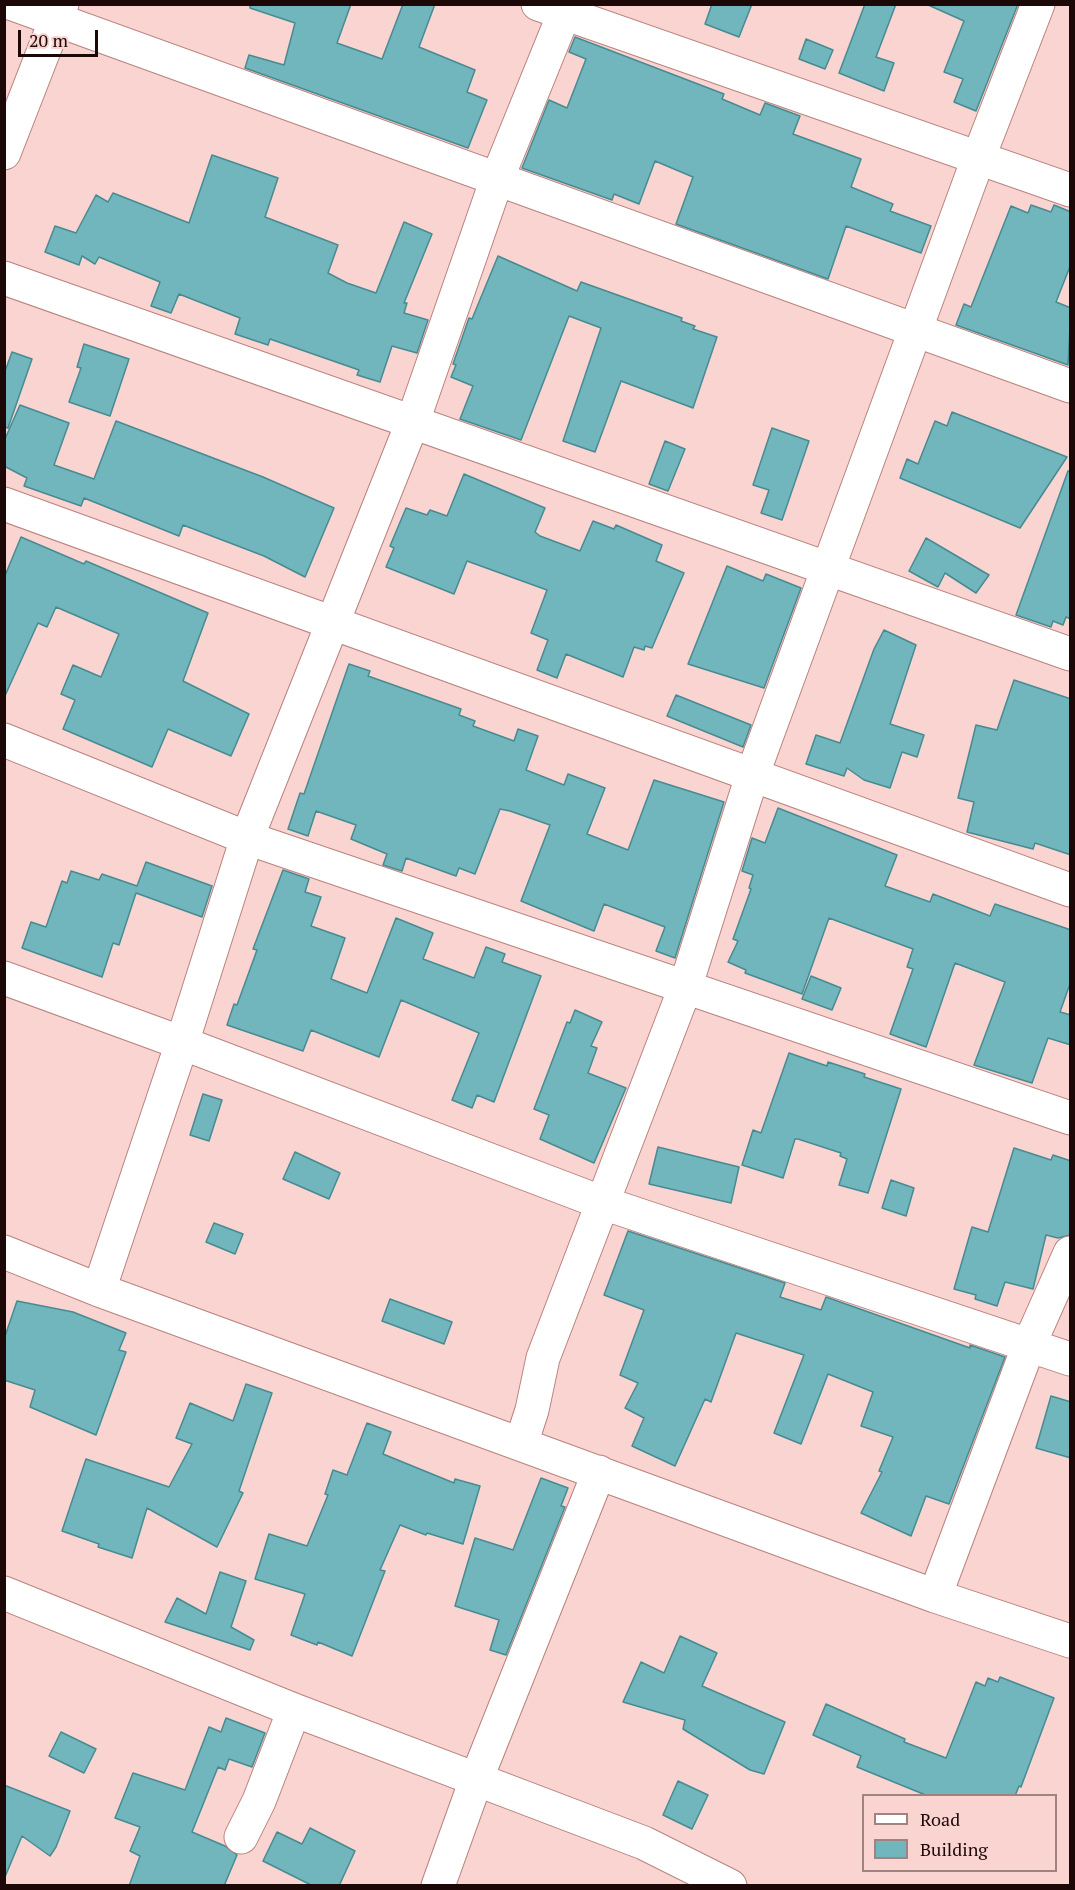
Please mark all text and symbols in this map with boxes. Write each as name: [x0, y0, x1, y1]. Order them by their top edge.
scale bar: [21, 18, 100, 56]
text: 20 m: [29, 28, 68, 52]
legend: [862, 1794, 1057, 1872]
text: Road: [920, 1807, 960, 1831]
text: Building: [920, 1837, 988, 1861]

